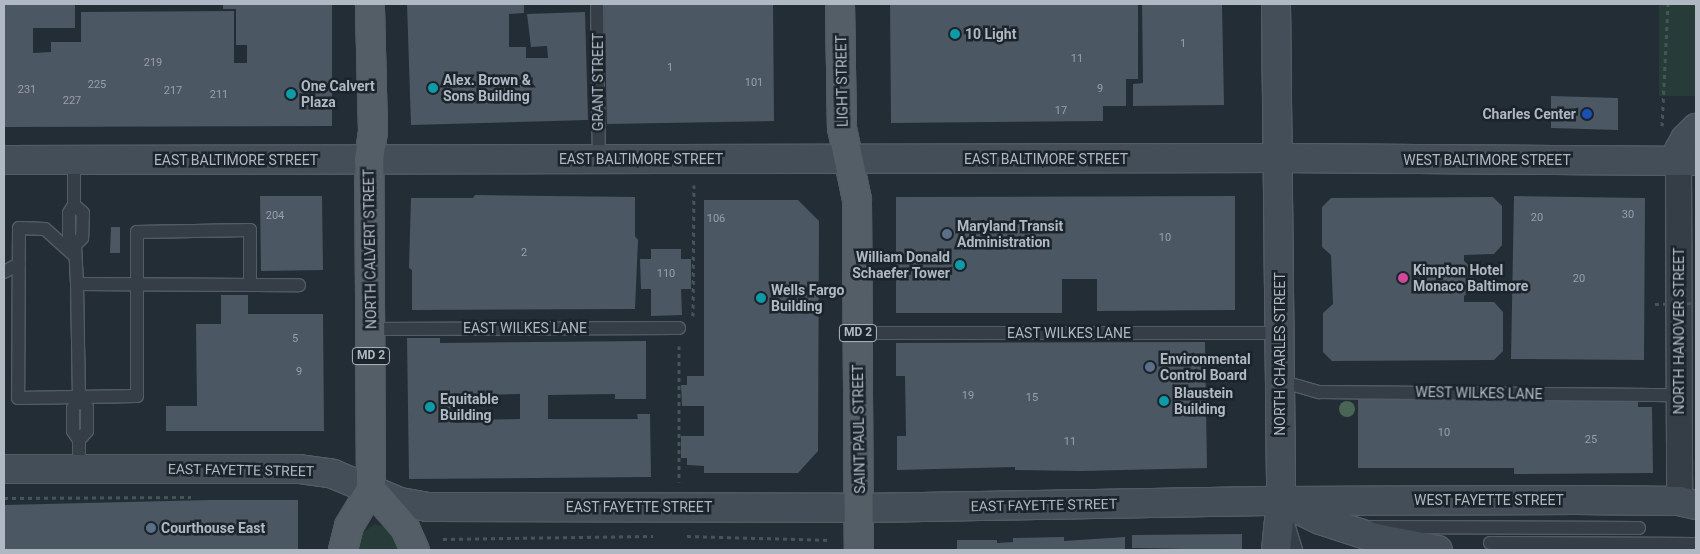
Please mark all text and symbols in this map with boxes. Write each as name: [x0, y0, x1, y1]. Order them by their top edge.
place label: 10 Light: [965, 26, 1016, 42]
marker: 10 Light: [949, 28, 961, 40]
street label: GRANT STREET: [590, 33, 606, 131]
street label: LIGHT STREET: [833, 35, 851, 127]
house number: 1: [1180, 37, 1186, 51]
house number: 11: [1071, 52, 1083, 66]
house number: 219: [144, 56, 162, 70]
house number: 1: [667, 61, 673, 75]
place label: Alex. Brown & Sons Building: [443, 72, 531, 104]
house number: 101: [745, 76, 763, 90]
house number: 225: [88, 78, 106, 92]
place label: One Calvert Plaza: [301, 78, 375, 110]
marker: Alex. Brown & Sons Building: [427, 82, 439, 94]
house number: 9: [1097, 82, 1103, 96]
house number: 231: [18, 83, 36, 97]
house number: 217: [164, 84, 182, 98]
house number: 211: [210, 88, 228, 102]
marker: One Calvert Plaza: [285, 88, 297, 100]
house number: 227: [63, 94, 81, 108]
house number: 17: [1055, 104, 1067, 118]
place label: Charles Center: [1482, 106, 1576, 122]
marker: Charles Center: [1580, 107, 1594, 121]
street label: EAST BALTIMORE STREET: [559, 151, 723, 167]
street label: EAST BALTIMORE STREET: [964, 151, 1128, 167]
street label: EAST BALTIMORE STREET: [154, 152, 318, 168]
street label: WEST BALTIMORE STREET: [1403, 152, 1571, 168]
street label: NORTH CALVERT STREET: [360, 169, 380, 329]
house number: 30: [1622, 208, 1634, 222]
house number: 204: [266, 209, 284, 223]
house number: 20: [1531, 211, 1543, 225]
house number: 106: [707, 212, 725, 226]
place label: Maryland Transit Administration: [957, 218, 1064, 250]
marker: Maryland Transit Administration: [941, 228, 953, 240]
house number: 10: [1159, 231, 1171, 245]
house number: 2: [521, 246, 527, 260]
street label: NORTH HANOVER STREET: [1671, 248, 1687, 414]
place label: William Donald Schaefer Tower: [852, 249, 950, 282]
marker: William Donald Schaefer Tower: [954, 259, 966, 271]
place label: Kimpton Hotel Monaco Baltimore: [1413, 262, 1528, 294]
house number: 110: [657, 267, 675, 281]
street label: NORTH CHARLES STREET: [1272, 272, 1288, 436]
marker: Kimpton Hotel Monaco Baltimore: [1397, 272, 1409, 284]
house number: 20: [1573, 272, 1585, 286]
place label: Wells Fargo Building: [771, 282, 845, 314]
marker: Wells Fargo Building: [755, 292, 767, 304]
street label: EAST WILKES LANE: [463, 320, 587, 336]
road number: MD 2: [838, 323, 878, 342]
street label: EAST WILKES LANE: [1007, 325, 1131, 341]
house number: 5: [292, 332, 298, 346]
road number: MD 2: [351, 346, 391, 366]
place label: Environmental Control Board: [1160, 351, 1251, 384]
marker: Environmental Control Board: [1144, 361, 1156, 373]
street label: SAINT PAUL STREET: [849, 364, 869, 494]
house number: 9: [296, 365, 302, 379]
street label: WEST WILKES LANE: [1415, 383, 1543, 403]
place label: Blaustein Building: [1174, 385, 1233, 418]
house number: 19: [962, 389, 974, 403]
place label: Equitable Building: [440, 391, 499, 424]
house number: 15: [1026, 391, 1038, 405]
marker: Blaustein Building: [1158, 395, 1170, 407]
marker: Equitable Building: [424, 401, 436, 413]
house number: 10: [1438, 426, 1450, 440]
house number: 25: [1585, 433, 1597, 447]
house number: 11: [1064, 435, 1076, 449]
street label: EAST FAYETTE STREET: [167, 460, 315, 480]
street label: WEST FAYETTE STREET: [1414, 492, 1564, 508]
street label: EAST FAYETTE STREET: [970, 495, 1118, 515]
street label: EAST FAYETTE STREET: [566, 499, 712, 515]
place label: Courthouse East: [161, 520, 265, 536]
marker: Courthouse East: [145, 522, 157, 534]

